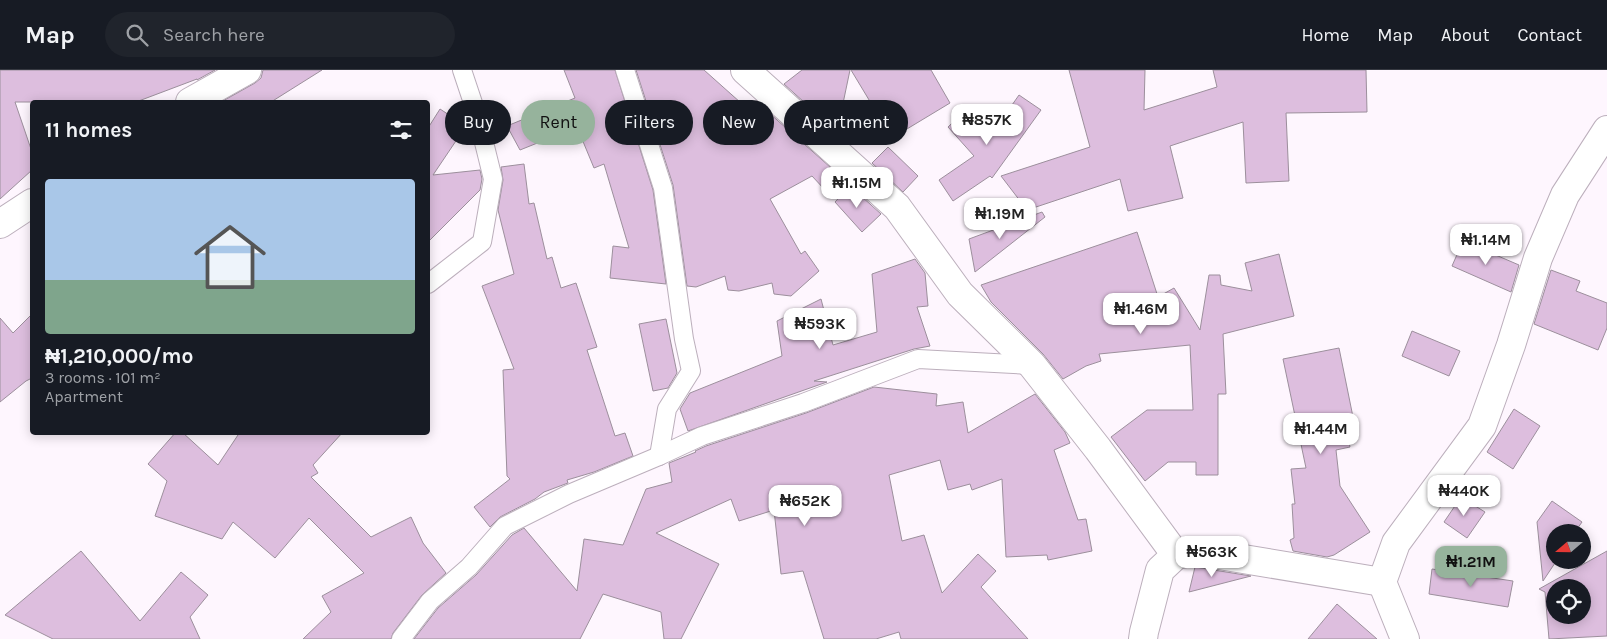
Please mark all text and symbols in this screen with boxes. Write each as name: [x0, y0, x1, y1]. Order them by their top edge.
search box: [105, 12, 455, 57]
text: Map: [25, 21, 75, 49]
icon: search: [123, 21, 151, 49]
text: Search here: [163, 24, 265, 46]
text: Home: [1301, 24, 1349, 46]
text: Map: [1377, 24, 1413, 46]
text: About: [1441, 24, 1490, 46]
text: Contact: [1518, 24, 1582, 46]
chip: Buy: [445, 100, 511, 145]
chip: Rent: [521, 100, 595, 145]
chip: Filters: [605, 100, 693, 145]
chip: New: [703, 100, 774, 145]
chip: Apartment: [784, 100, 908, 145]
pin: ₦857K: [952, 104, 1022, 146]
text: ₦857K: [962, 110, 1012, 129]
icon: filters: [387, 116, 415, 144]
text: 11 homes: [45, 118, 132, 142]
pin: ₦1.15M: [816, 166, 898, 209]
text: ₦1.15M: [832, 173, 882, 192]
pin: ₦1.19M: [959, 198, 1041, 240]
text: ₦1.19M: [975, 204, 1025, 223]
icon: home: [185, 212, 275, 302]
pin: ₦1.14M: [1445, 224, 1527, 266]
text: ₦1.14M: [1461, 230, 1511, 249]
pin: ₦1.46M: [1100, 292, 1182, 335]
text: ₦1.46M: [1114, 299, 1168, 318]
pin: ₦593K: [785, 308, 855, 350]
text: ₦593K: [794, 314, 846, 333]
text: ₦1,210,000/mo: [45, 344, 193, 368]
text: 3 rooms · 101 m²: [45, 368, 161, 387]
text: Apartment: [45, 387, 123, 406]
pin: ₦1.44M: [1280, 412, 1362, 455]
text: ₦1.44M: [1294, 419, 1348, 438]
pin: ₦440K: [1429, 474, 1499, 517]
text: ₦440K: [1438, 481, 1490, 500]
pin: ₦652K: [770, 484, 840, 527]
text: ₦652K: [780, 491, 830, 510]
north arrow: [1546, 524, 1591, 569]
map controls: [1546, 524, 1591, 624]
pin: ₦563K: [1177, 536, 1247, 578]
text: ₦563K: [1187, 542, 1238, 561]
pin: ₦1.21M: [1430, 546, 1512, 588]
text: ₦1.21M: [1446, 552, 1496, 571]
button: locate: [1546, 579, 1591, 624]

